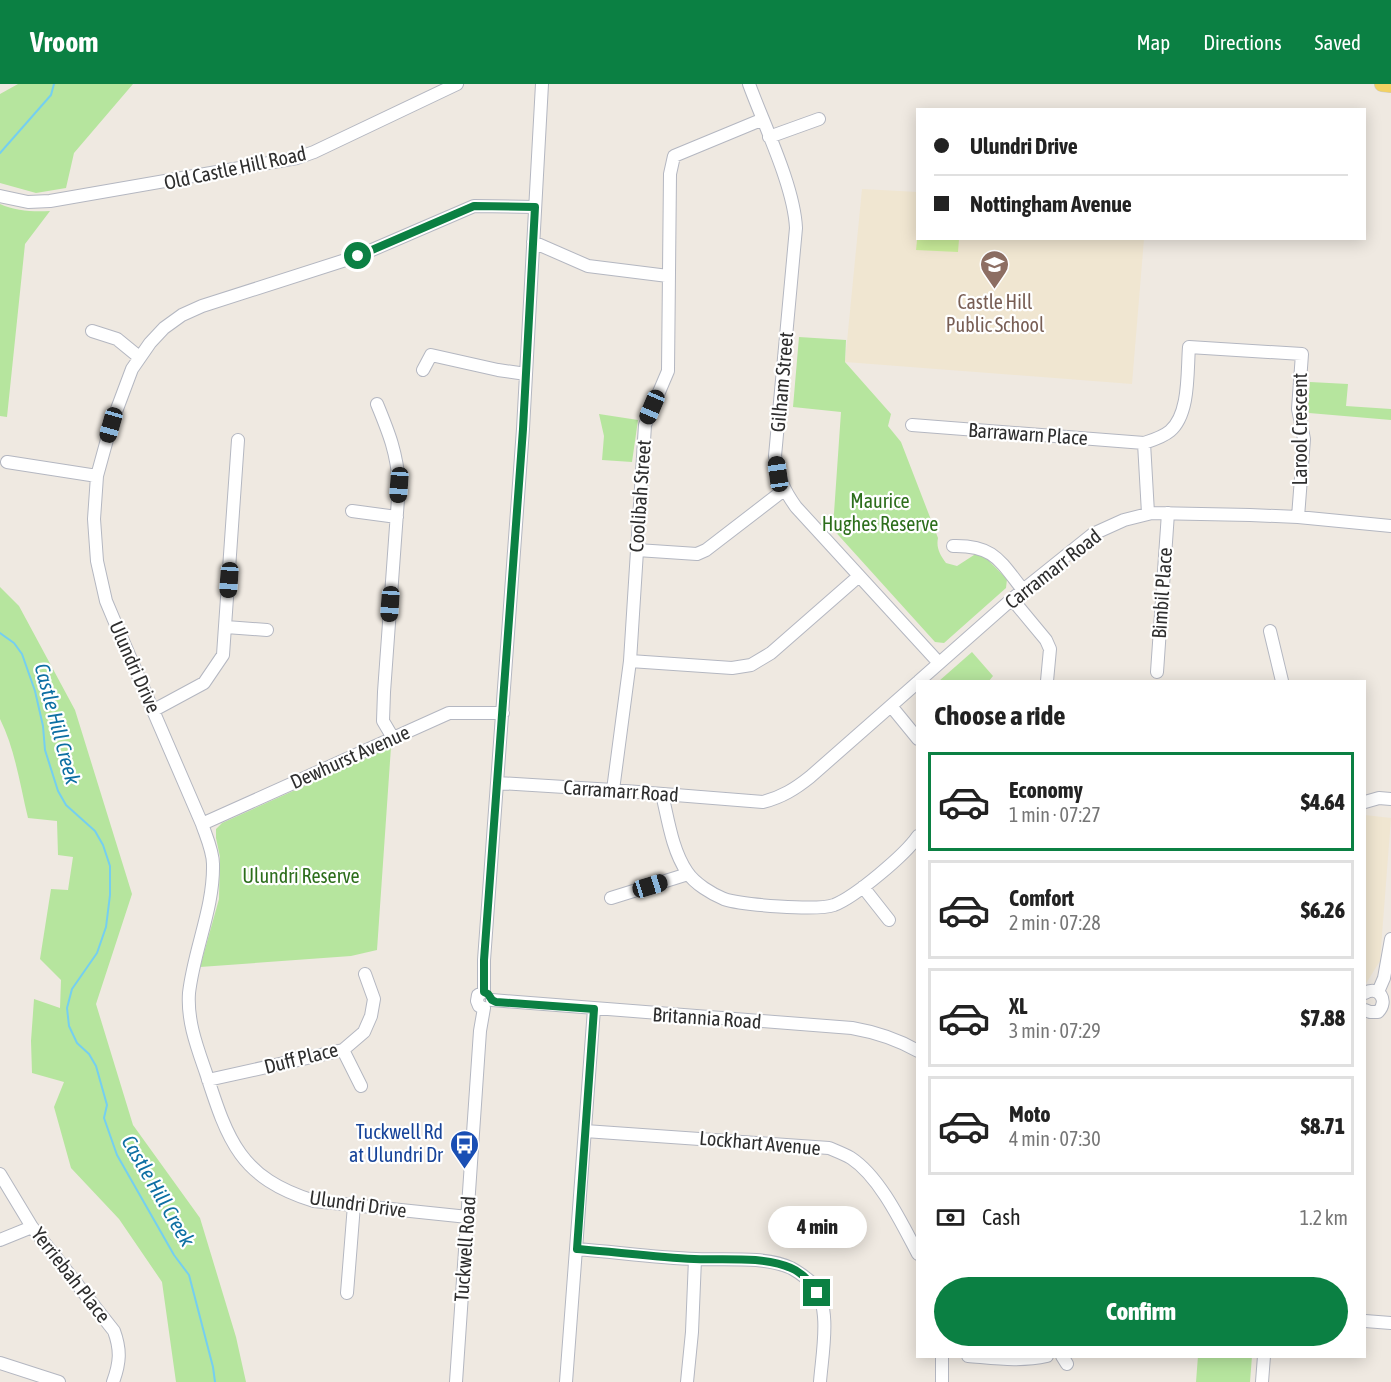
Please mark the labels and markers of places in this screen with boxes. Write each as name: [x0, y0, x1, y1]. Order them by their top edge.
school or university icon: Castle Hill Public School: [979, 248, 1011, 290]
place label: Castle Hill Public School: [946, 290, 1045, 336]
place label: Tuckwell Rd at Ulundri Dr: [349, 1120, 444, 1166]
bus stop icon: Tuckwell Rd at Ulundri Dr: [448, 1128, 480, 1170]

